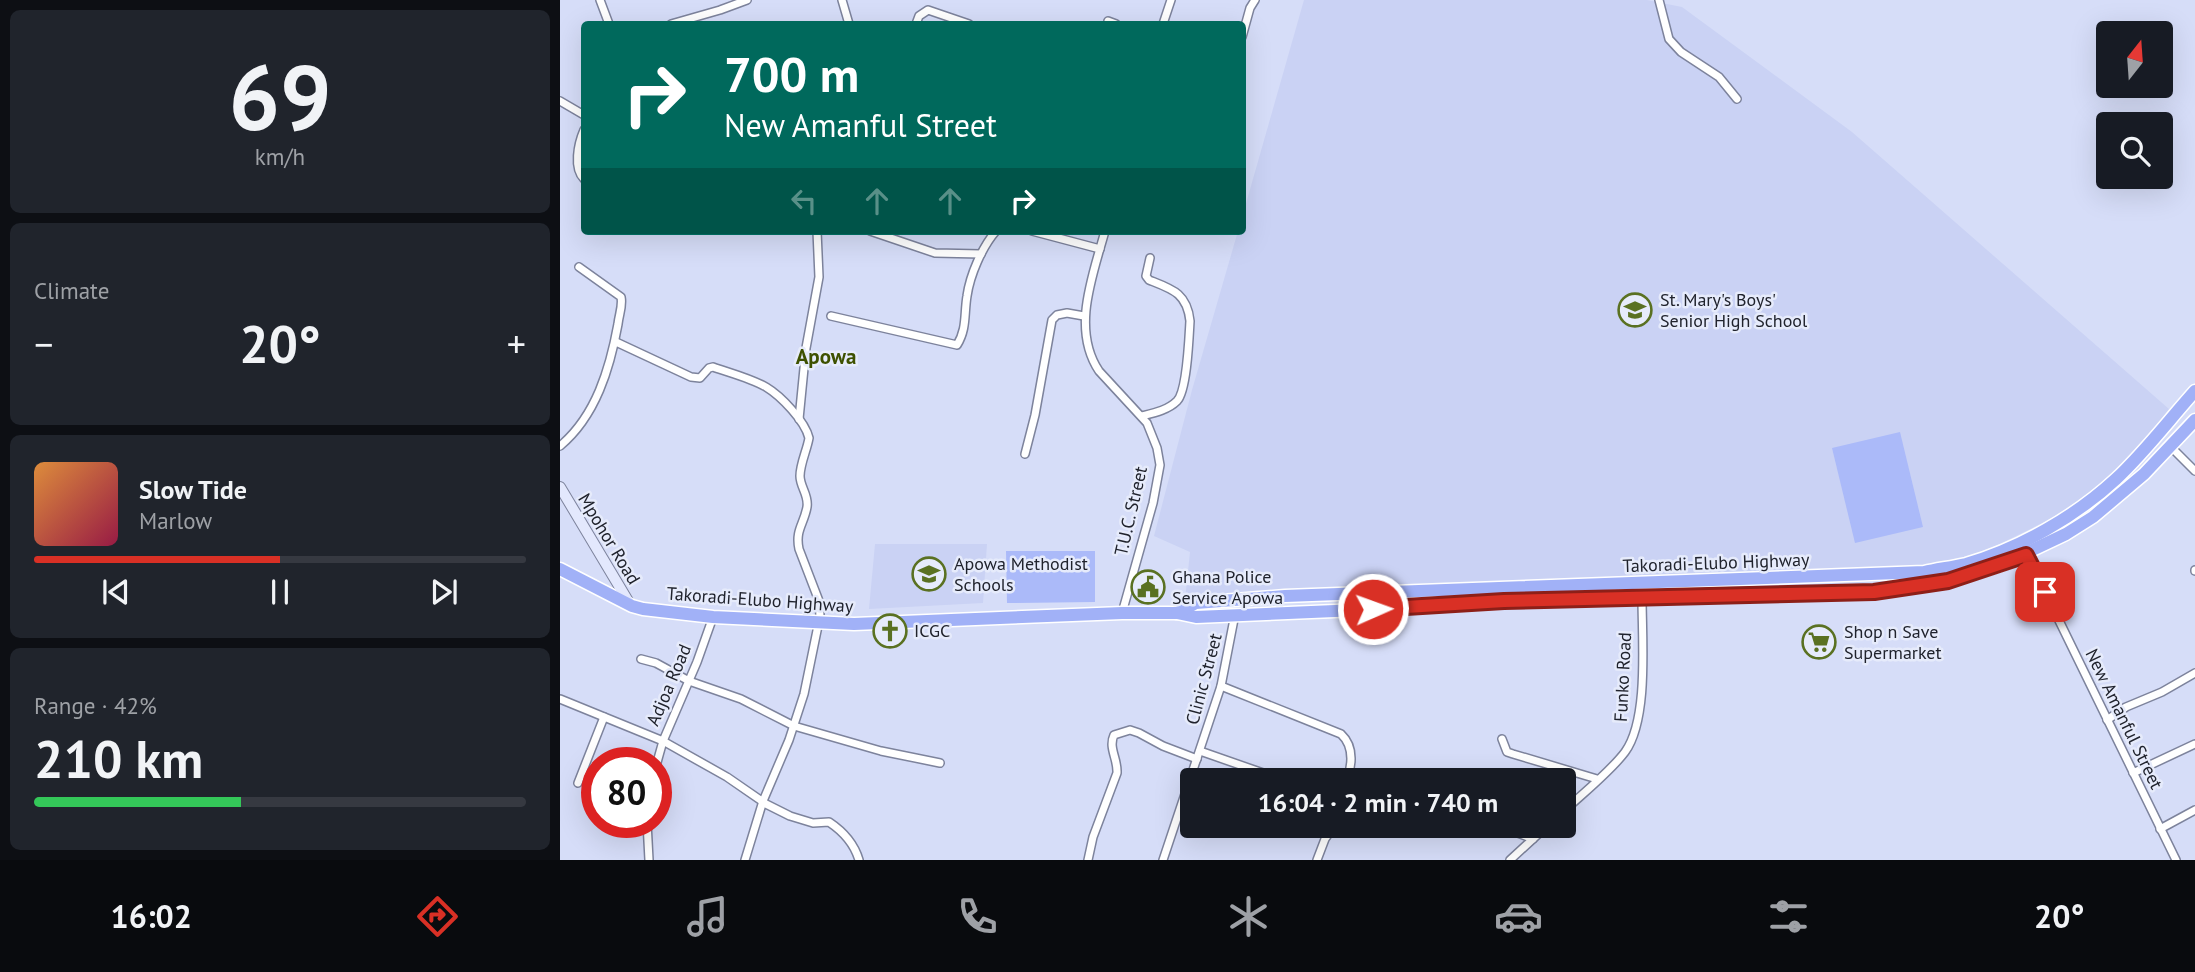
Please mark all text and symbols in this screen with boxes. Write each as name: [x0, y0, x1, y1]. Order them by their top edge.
north arrow: [2096, 21, 2174, 98]
map controls: [2096, 21, 2173, 189]
text: 69: [228, 37, 332, 155]
text: 700 m: [724, 42, 859, 106]
icon: right: [609, 49, 700, 140]
text: New Amanful Street: [724, 104, 997, 146]
button: search: [2096, 112, 2173, 189]
text: km/h: [255, 142, 305, 171]
icon: left: [785, 182, 823, 220]
icon: ahead: [858, 182, 896, 220]
icon: ahead: [931, 182, 969, 220]
icon: right: [1004, 182, 1042, 220]
text: Climate: [34, 276, 109, 305]
place label: St. Mary's Boys' Senior High School: [1660, 288, 1808, 332]
school or university icon: St. Mary's Boys' Senior High School: [1616, 291, 1654, 329]
text: 20°: [239, 310, 321, 377]
text: −: [34, 319, 53, 368]
text: +: [507, 319, 526, 368]
district label: Apowa: [796, 343, 856, 370]
street label: T.U.C. Street: [1109, 464, 1152, 558]
text: Slow Tide: [139, 473, 247, 506]
street label: Mpohor Road: [573, 489, 646, 588]
text: Marlow: [139, 506, 212, 535]
street label: Takoradi-Elubo Highway: [1622, 548, 1810, 577]
place label: Apowa Methodist Schools: [954, 552, 1088, 596]
school or university icon: Apowa Methodist Schools: [910, 555, 948, 593]
pin: [2015, 562, 2075, 622]
place label: Ghana Police Service Apowa: [1172, 565, 1283, 609]
public building icon: Ghana Police Service Apowa: [1129, 568, 1167, 606]
position arrow: [1336, 572, 1410, 646]
icon: previous: [97, 573, 135, 611]
icon: pause: [261, 573, 299, 611]
icon: next: [425, 573, 463, 611]
icon: arrive: [2026, 573, 2064, 611]
street label: Takoradi-Elubo Highway: [666, 582, 855, 618]
church icon: ICGC: [871, 612, 909, 650]
place label: ICGC: [914, 619, 950, 642]
place label: Shop n Save Supermarket: [1844, 620, 1942, 664]
supermarket icon: Shop n Save Supermarket: [1800, 623, 1838, 661]
street label: Clinic Street: [1180, 631, 1227, 727]
street label: Funko Road: [1609, 632, 1636, 722]
street label: Adjoa Road: [641, 640, 696, 729]
street label: New Amanful Street: [2080, 645, 2168, 793]
text: Range · 42%: [34, 691, 157, 720]
text: 210 km: [34, 725, 203, 792]
speed limit sign: 80: [581, 747, 672, 838]
text: 16:04 · 2 min · 740 m: [1258, 786, 1498, 819]
icon: directions: [413, 892, 462, 941]
icon: music: [683, 892, 732, 941]
icon: phone: [953, 892, 1002, 941]
icon: climate: [1224, 892, 1273, 941]
icon: car: [1494, 892, 1543, 941]
icon: filters: [1764, 892, 1813, 941]
text: 16:02: [111, 895, 192, 937]
text: 20°: [2034, 895, 2084, 937]

